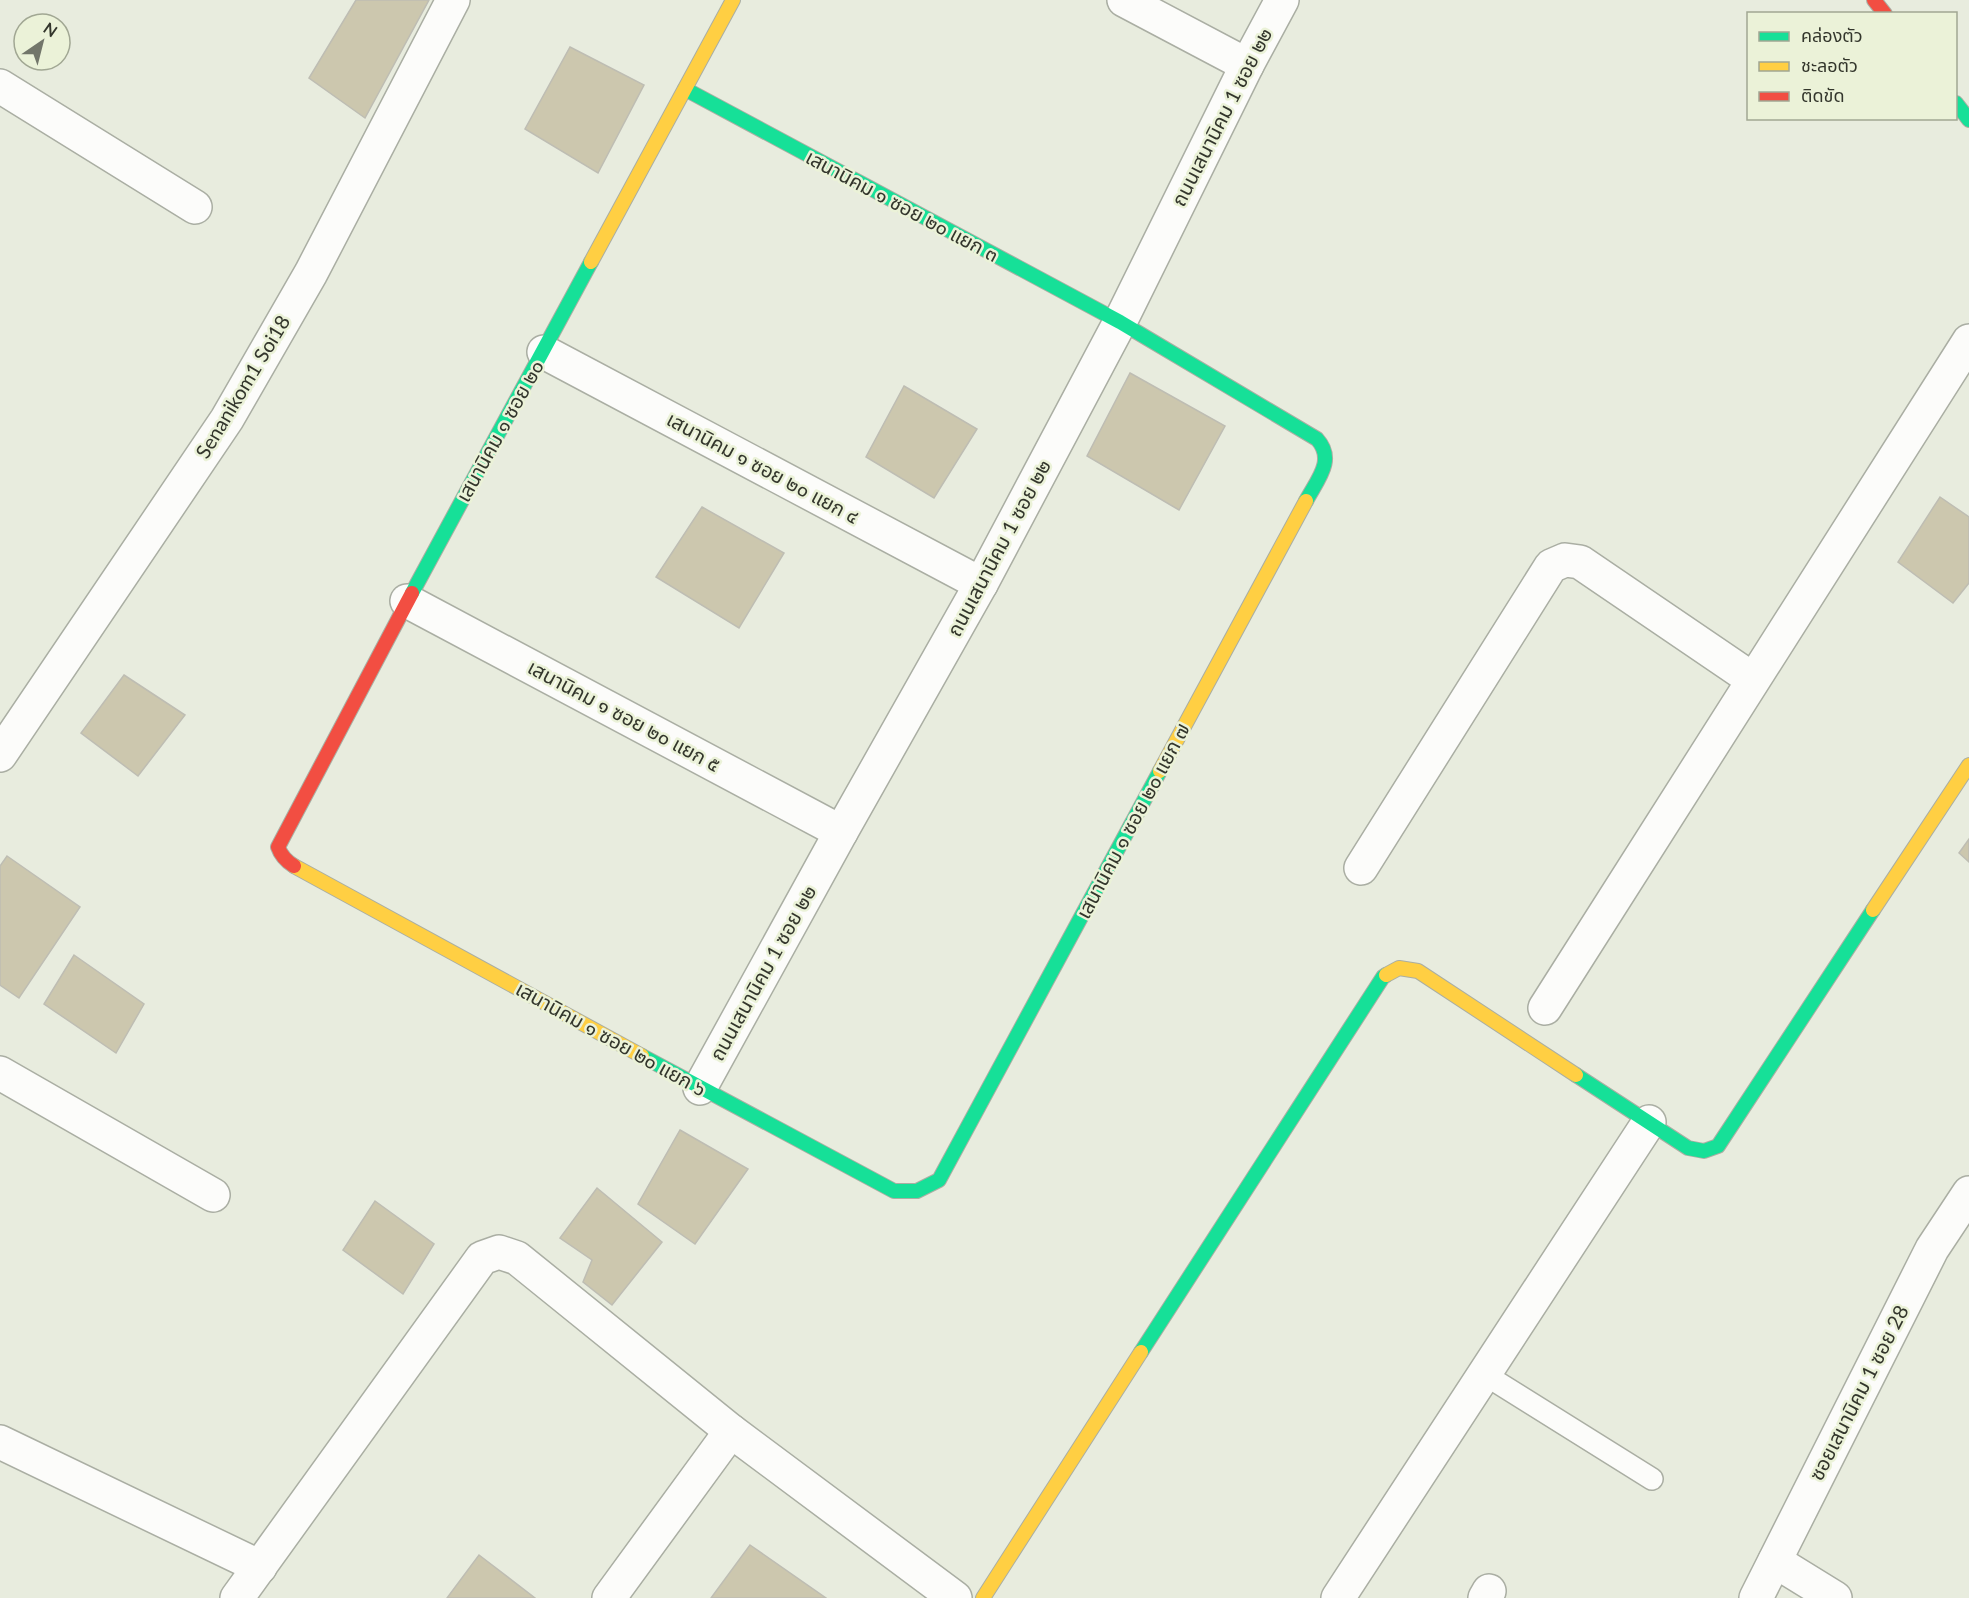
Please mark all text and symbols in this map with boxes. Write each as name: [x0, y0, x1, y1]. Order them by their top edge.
north arrow: [12, 12, 72, 72]
legend: [1747, 12, 1957, 120]
text: N: [40, 18, 61, 41]
street label: ถนนเสนานิคม 1 ซอย ๒๒: [1166, 23, 1276, 210]
text: คล่องตัว: [1801, 24, 1863, 46]
text: ชะลอตัว: [1801, 54, 1858, 76]
text: ติดขัด: [1801, 84, 1844, 106]
street label: เสนานิคม ๑ ซอย ๒๐ แยก ๓: [802, 144, 1003, 266]
street label: Senanikom1 Soi18: [190, 311, 294, 462]
street label: เสนานิคม ๑ ซอย ๒๐: [450, 355, 548, 506]
street label: เสนานิคม ๑ ซอย ๒๐ แยก ๔: [663, 406, 864, 528]
street label: ถนนเสนานิคม 1 ซอย ๒๒: [941, 455, 1055, 640]
street label: เสนานิคม ๑ ซอย ๒๐ แยก ๕: [524, 654, 725, 776]
street label: เสนานิคม ๑ ซอย ๒๐ แยก ๗: [1070, 719, 1194, 922]
street label: ถนนเสนานิคม 1 ซอย ๒๒: [704, 881, 820, 1064]
street label: เสนานิคม ๑ ซอย ๒๐ แยก ๖: [512, 976, 711, 1101]
street label: ซอยเสนานิคม 1 ซอย 28: [1804, 1301, 1913, 1484]

